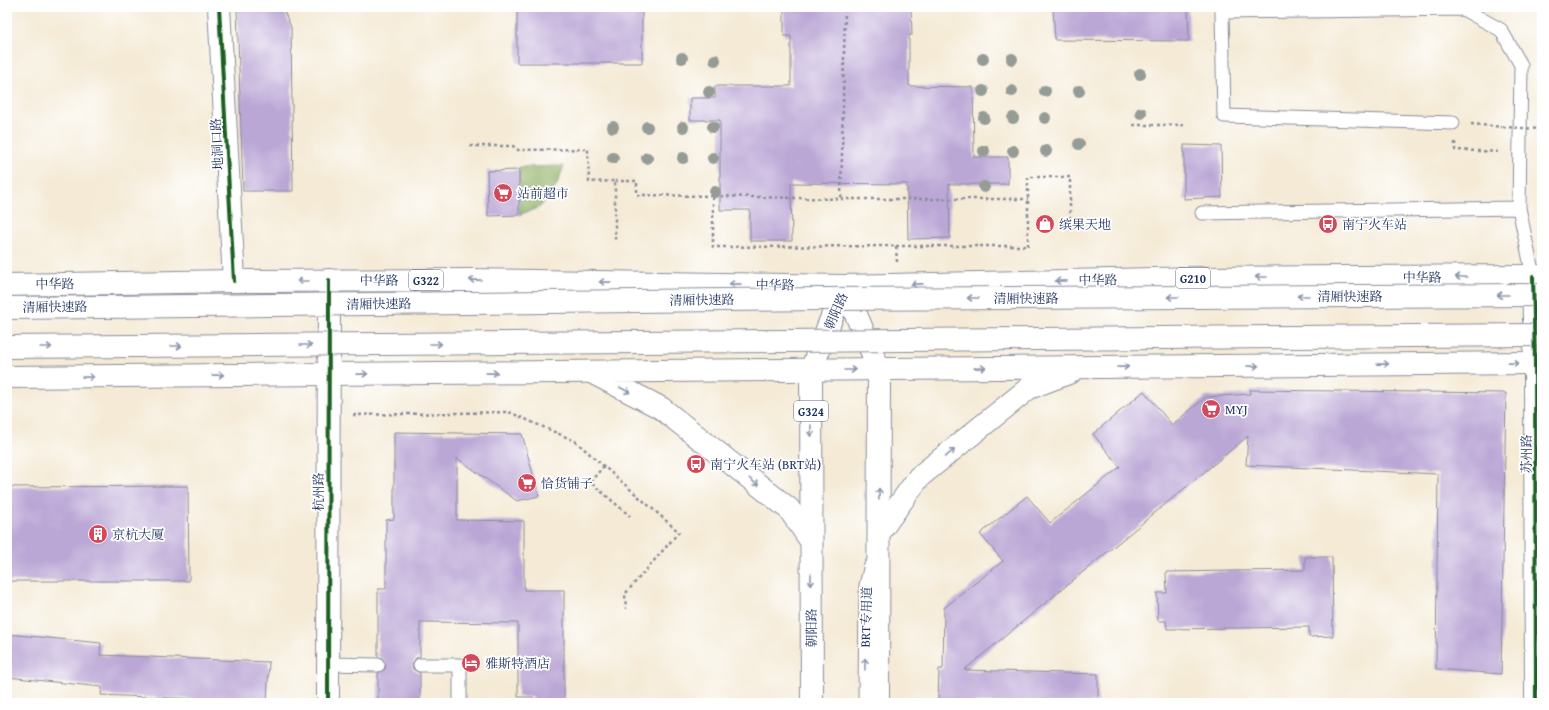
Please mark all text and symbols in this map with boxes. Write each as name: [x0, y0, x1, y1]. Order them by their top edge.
street label: 地洞口路: [206, 118, 228, 170]
supermarket icon: 站前超市: [492, 182, 514, 204]
place label: 站前超市: [517, 184, 569, 203]
shop icon: 缤果天地: [1034, 213, 1056, 235]
bus stop icon: 南宁火车站: [1317, 213, 1339, 235]
place label: 缤果天地: [1059, 215, 1111, 234]
place label: 南宁火车站: [1342, 215, 1407, 234]
road number: G210: [1176, 268, 1210, 288]
street label: 中华路: [1402, 268, 1442, 287]
road number: G322: [409, 270, 443, 290]
street label: 中华路: [1078, 270, 1118, 290]
street label: 中华路: [359, 271, 399, 290]
one-way arrow: [1255, 273, 1268, 281]
one-way arrow: [1455, 273, 1468, 281]
street label: 中华路: [35, 274, 75, 294]
street label: 中华路: [755, 275, 795, 295]
one-way arrow: [469, 276, 482, 284]
one-way arrow: [297, 277, 310, 284]
one-way arrow: [1055, 277, 1068, 285]
one-way arrow: [599, 278, 612, 286]
one-way arrow: [729, 281, 742, 288]
one-way arrow: [911, 281, 924, 288]
street label: 清厢快速路: [1317, 287, 1383, 306]
street label: 朝阳路: [819, 289, 853, 333]
street label: 清厢快速路: [993, 289, 1059, 308]
street label: 清厢快速路: [669, 290, 735, 310]
one-way arrow: [1497, 291, 1510, 299]
one-way arrow: [1297, 292, 1310, 300]
one-way arrow: [1167, 293, 1180, 301]
street label: 清厢快速路: [346, 294, 412, 314]
one-way arrow: [967, 294, 980, 302]
street label: 清厢快速路: [22, 297, 88, 317]
one-way arrow: [429, 340, 442, 348]
one-way arrow: [299, 341, 312, 349]
one-way arrow: [169, 342, 182, 350]
one-way arrow: [39, 343, 52, 351]
one-way arrow: [1506, 359, 1519, 367]
one-way arrow: [1376, 360, 1389, 368]
one-way arrow: [1246, 362, 1259, 370]
one-way arrow: [1116, 363, 1129, 371]
one-way arrow: [973, 364, 986, 372]
one-way arrow: [843, 366, 856, 373]
one-way arrow: [485, 369, 498, 377]
one-way arrow: [355, 370, 368, 378]
one-way arrow: [211, 371, 224, 379]
one-way arrow: [81, 373, 94, 380]
one-way arrow: [618, 387, 630, 394]
supermarket icon: MYJ: [1200, 398, 1222, 420]
place label: MYJ: [1225, 400, 1248, 419]
road number: G324: [794, 401, 828, 421]
one-way arrow: [807, 424, 815, 437]
street label: 苏州路: [1517, 434, 1536, 474]
one-way arrow: [944, 448, 955, 457]
bus stop icon: 南宁火车站 (BRT站): [685, 453, 707, 475]
place label: 南宁火车站 (BRT站): [710, 455, 821, 474]
street label: 杭州路: [309, 472, 328, 512]
supermarket icon: 恰货铺子: [516, 472, 538, 494]
place label: 恰货铺子: [541, 474, 593, 493]
one-way arrow: [748, 477, 759, 486]
one-way arrow: [875, 488, 883, 501]
building icon: 京杭大厦: [87, 523, 109, 545]
place label: 京杭大厦: [112, 525, 164, 544]
one-way arrow: [807, 573, 815, 586]
street label: BRT专用道: [855, 586, 877, 648]
street label: 朝阳路: [802, 608, 821, 648]
hotel icon: 雅斯特酒店: [460, 652, 482, 674]
place label: 雅斯特酒店: [485, 654, 550, 673]
one-way arrow: [861, 658, 869, 671]

